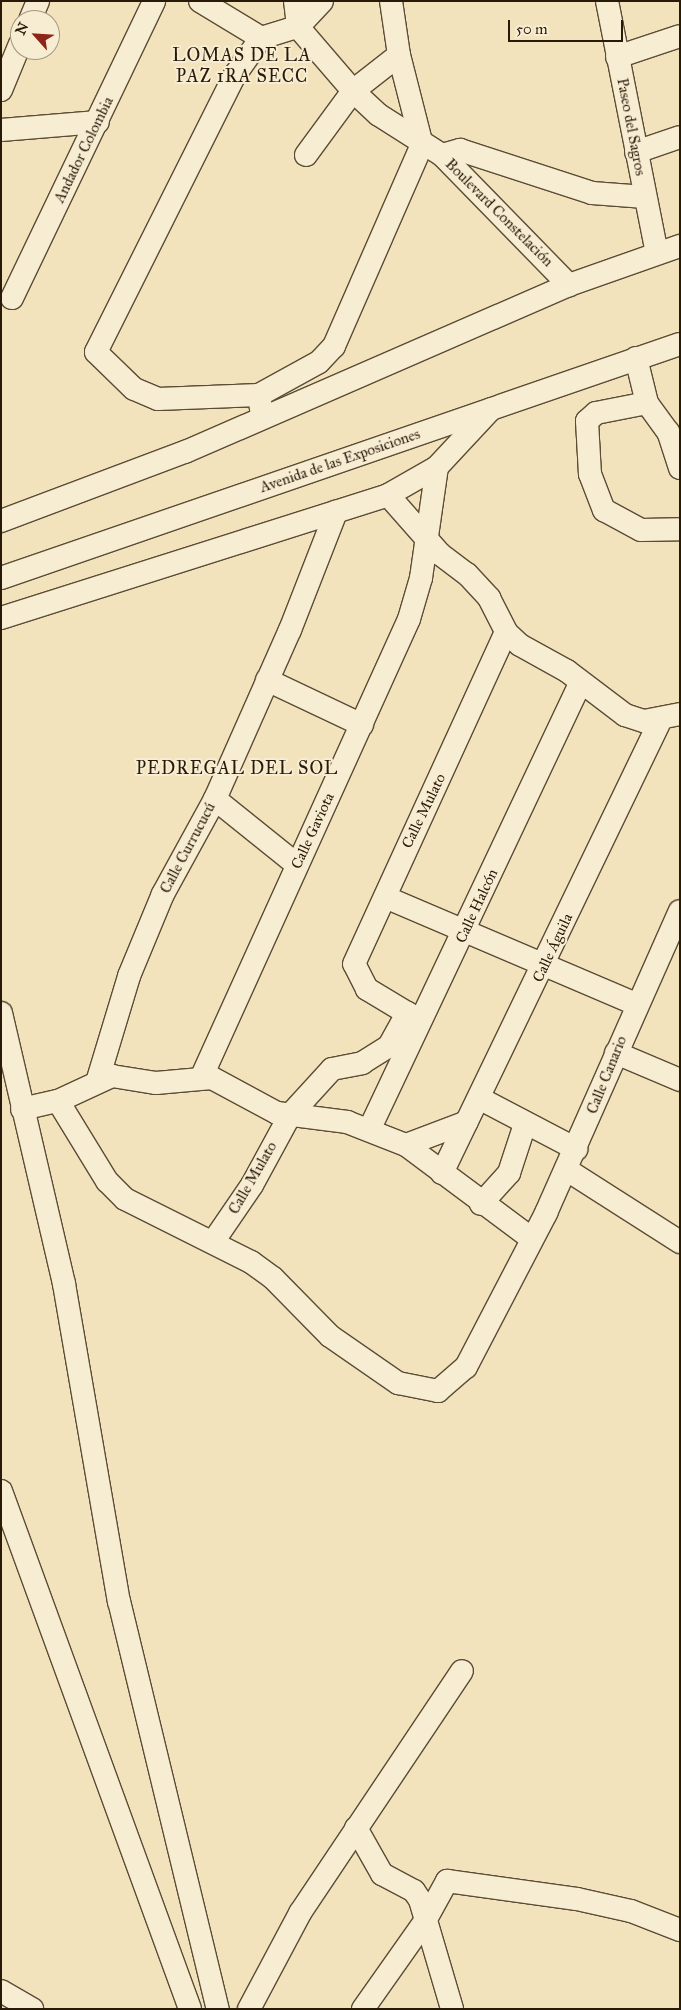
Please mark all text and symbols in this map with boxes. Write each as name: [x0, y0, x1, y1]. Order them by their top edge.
north arrow: [10, 10, 60, 60]
scale bar: [511, 10, 626, 42]
text: N: [12, 20, 32, 38]
text: 50 m: [516, 20, 548, 38]
district label: LOMAS DE LA PAZ 1RA SECC: [171, 45, 313, 88]
street label: Paseo del Sagros: [613, 77, 649, 177]
street label: Andador Colombia: [51, 94, 117, 206]
street label: Boulevard Constelación: [441, 155, 557, 271]
street label: Avenida de las Exposiciones: [258, 425, 422, 497]
district label: PEDREGAL DEL SOL: [134, 757, 340, 779]
street label: Calle Mulato: [398, 771, 450, 851]
street label: Calle Gaviota: [288, 790, 338, 872]
street label: Calle Currucucú: [157, 800, 219, 896]
street label: Calle Halcón: [452, 866, 502, 946]
street label: Calle Águila: [529, 911, 577, 985]
street label: Calle Canario: [583, 1033, 631, 1117]
street label: Calle Mulato: [225, 1139, 281, 1217]

